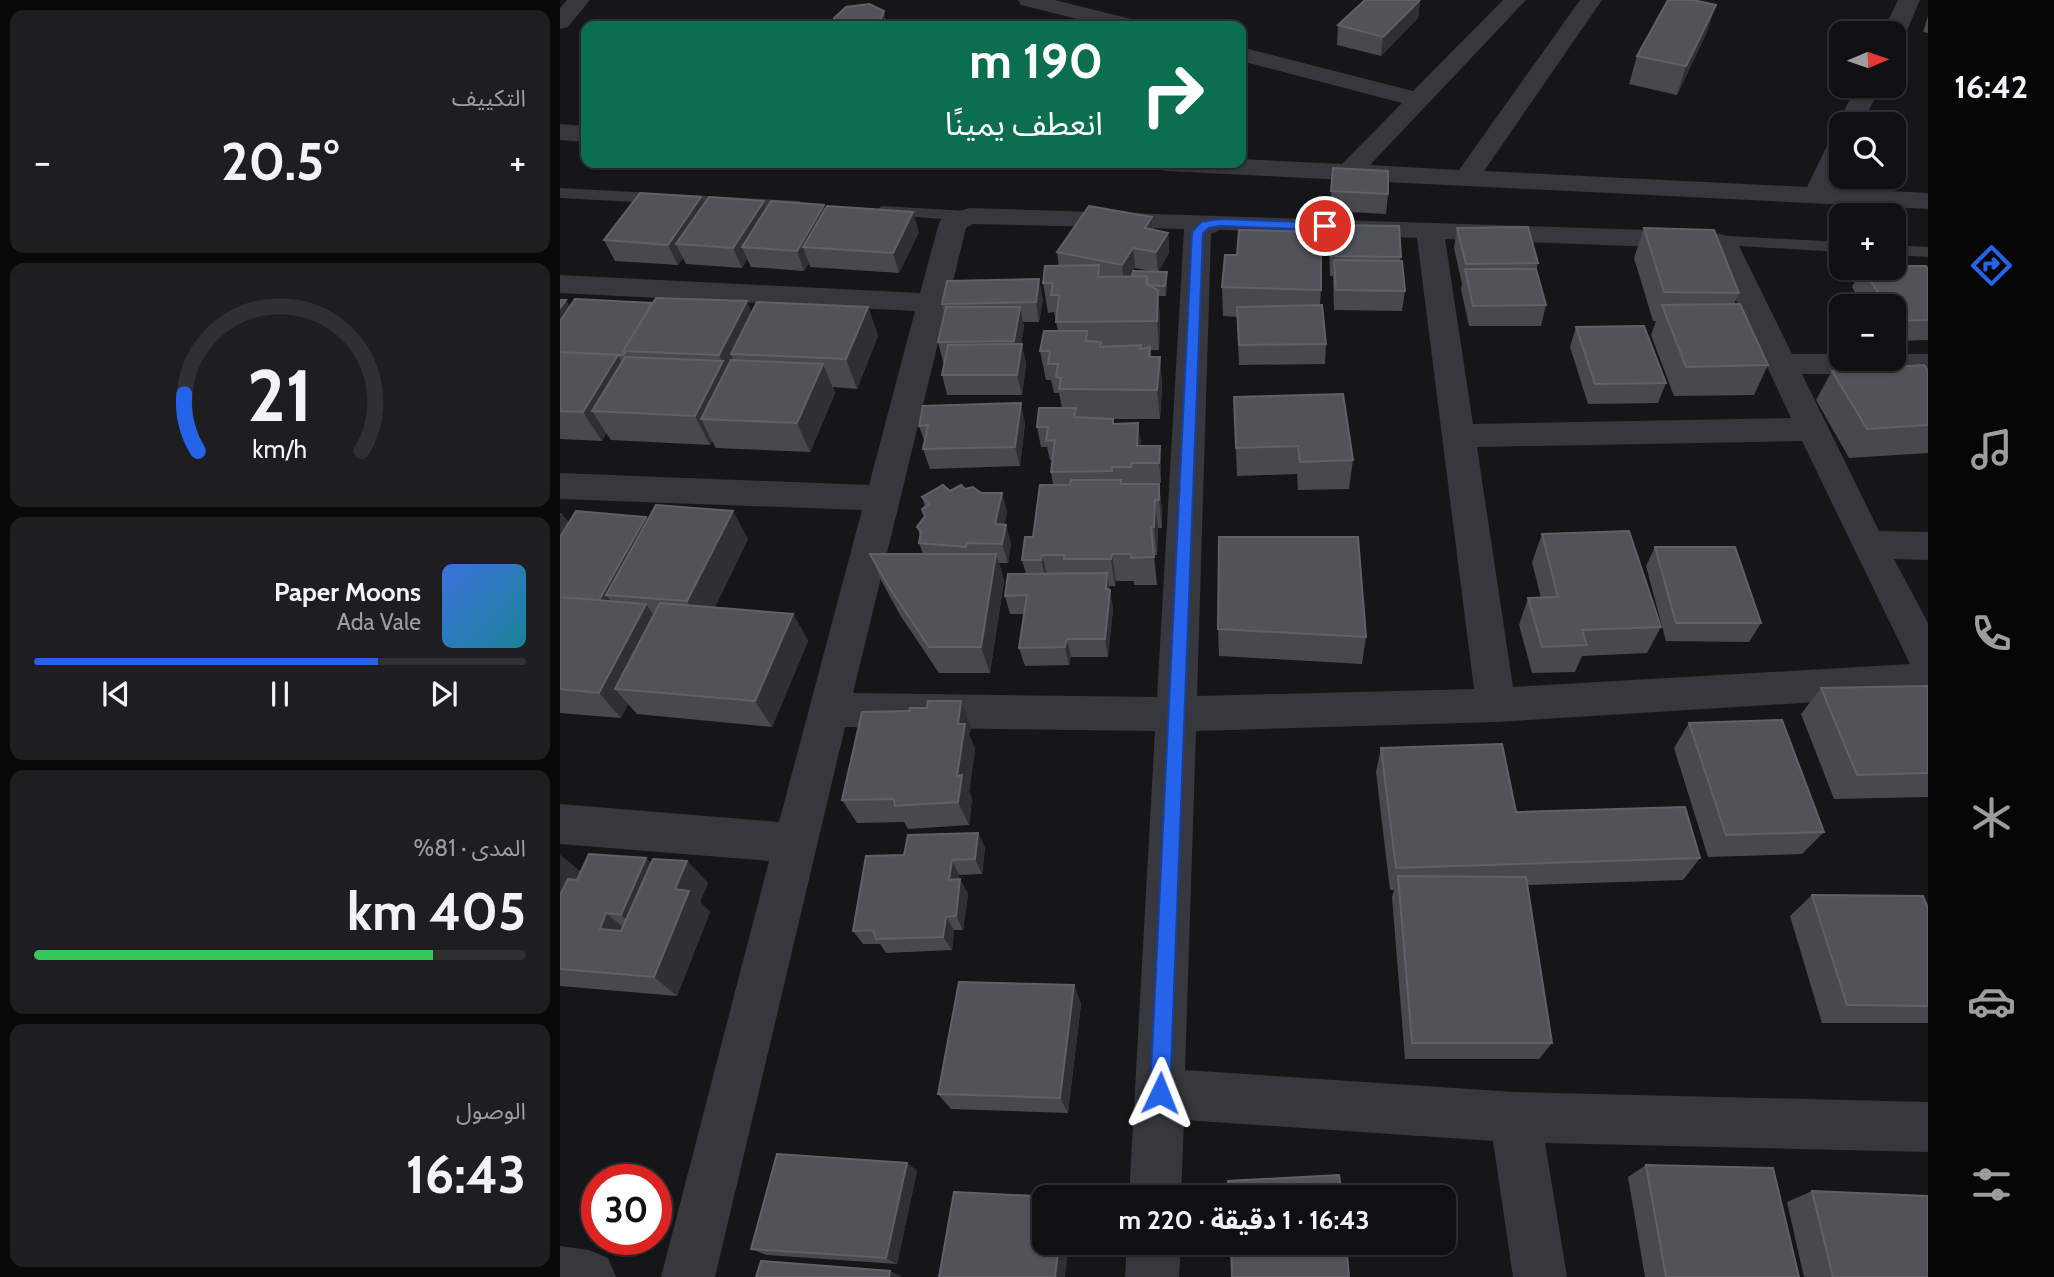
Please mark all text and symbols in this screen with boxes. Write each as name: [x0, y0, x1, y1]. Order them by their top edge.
north arrow: [1829, 21, 1906, 98]
map controls: [1829, 21, 1906, 371]
text: 190 m: [969, 31, 1103, 90]
icon: right: [1127, 49, 1218, 140]
text: 16:42: [1954, 67, 2028, 106]
text: التكييف: [452, 84, 526, 112]
text: انعطف يمينًا: [945, 104, 1103, 143]
button: search: [1829, 112, 1906, 189]
text: 20.5°: [221, 130, 339, 193]
text: −: [34, 138, 51, 185]
text: +: [509, 138, 526, 185]
pin: [1295, 196, 1355, 256]
button: +: [1829, 203, 1906, 280]
icon: arrive: [1306, 207, 1344, 245]
icon: directions: [1967, 241, 2016, 290]
button: −: [1829, 294, 1906, 371]
text: 21: [247, 352, 313, 440]
icon: music: [1967, 425, 2016, 474]
text: km/h: [253, 434, 307, 464]
text: Paper Moons: [274, 576, 421, 608]
text: Ada Vale: [337, 608, 421, 636]
icon: phone: [1967, 609, 2016, 658]
icon: previous: [97, 675, 135, 713]
icon: pause: [261, 675, 299, 713]
icon: next: [425, 675, 463, 713]
icon: climate: [1967, 793, 2016, 842]
text: المدى · 81%: [414, 834, 526, 862]
text: 405 km: [347, 880, 526, 943]
icon: car: [1967, 977, 2016, 1026]
position arrow: [1123, 1056, 1197, 1130]
text: الوصول: [456, 1097, 526, 1125]
text: 16:43: [406, 1143, 526, 1206]
icon: filters: [1967, 1160, 2016, 1209]
speed limit sign: 30: [581, 1164, 672, 1255]
text: 16:43 · 1 دقيقة · 220 m: [1119, 1204, 1369, 1236]

